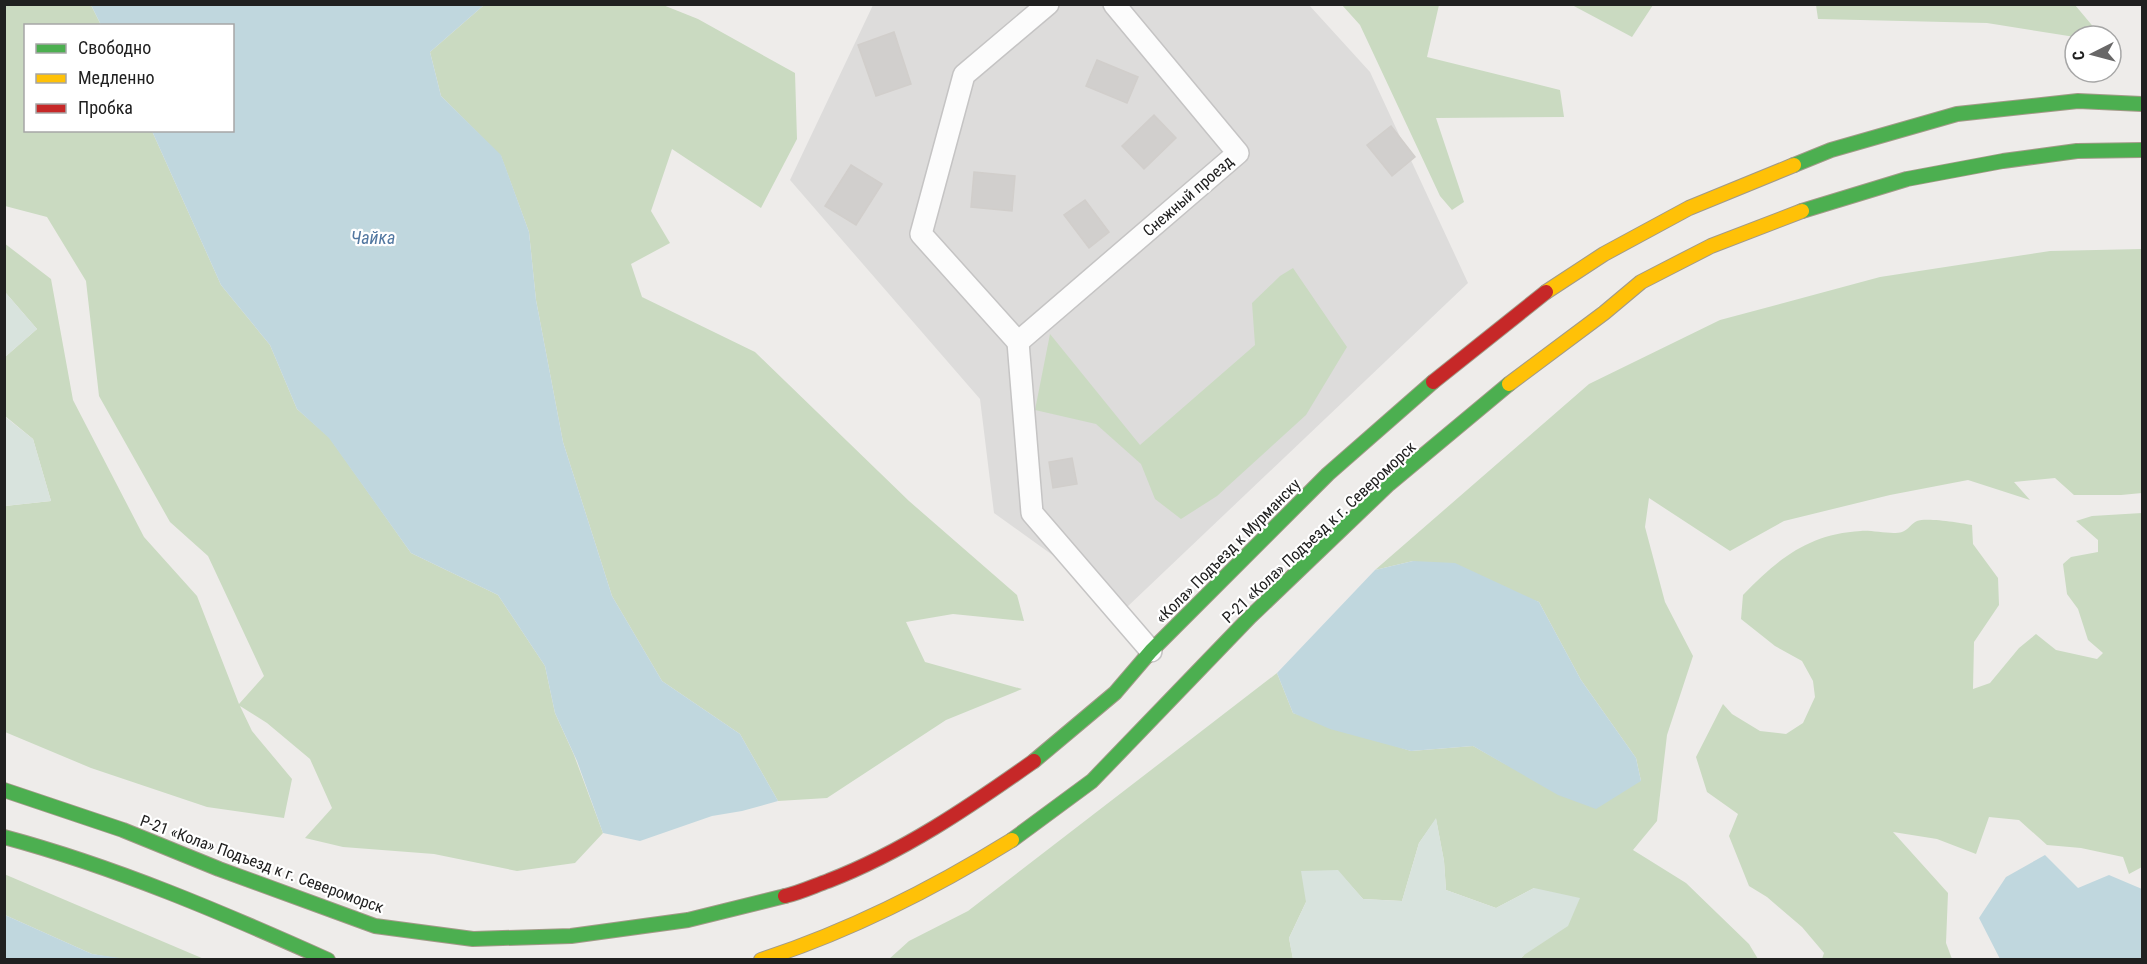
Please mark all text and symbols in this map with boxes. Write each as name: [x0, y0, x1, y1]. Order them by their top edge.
legend: [24, 24, 234, 132]
north arrow: [2063, 24, 2123, 84]
text: Свободно: [78, 37, 151, 58]
text: С: [2069, 50, 2089, 61]
text: Медленно: [78, 67, 155, 88]
text: Пробка: [78, 97, 133, 118]
street label: Снежный проезд: [1139, 151, 1237, 240]
water label: Чайка: [351, 227, 395, 248]
street label: Р-21 «Кола» Подъезд к г. Североморск: [1218, 437, 1420, 627]
street label: «Кола» Подъезд к Мурманску: [1152, 475, 1304, 627]
street label: Р-21 «Кола» Подъезд к г. Североморск: [138, 811, 387, 917]

